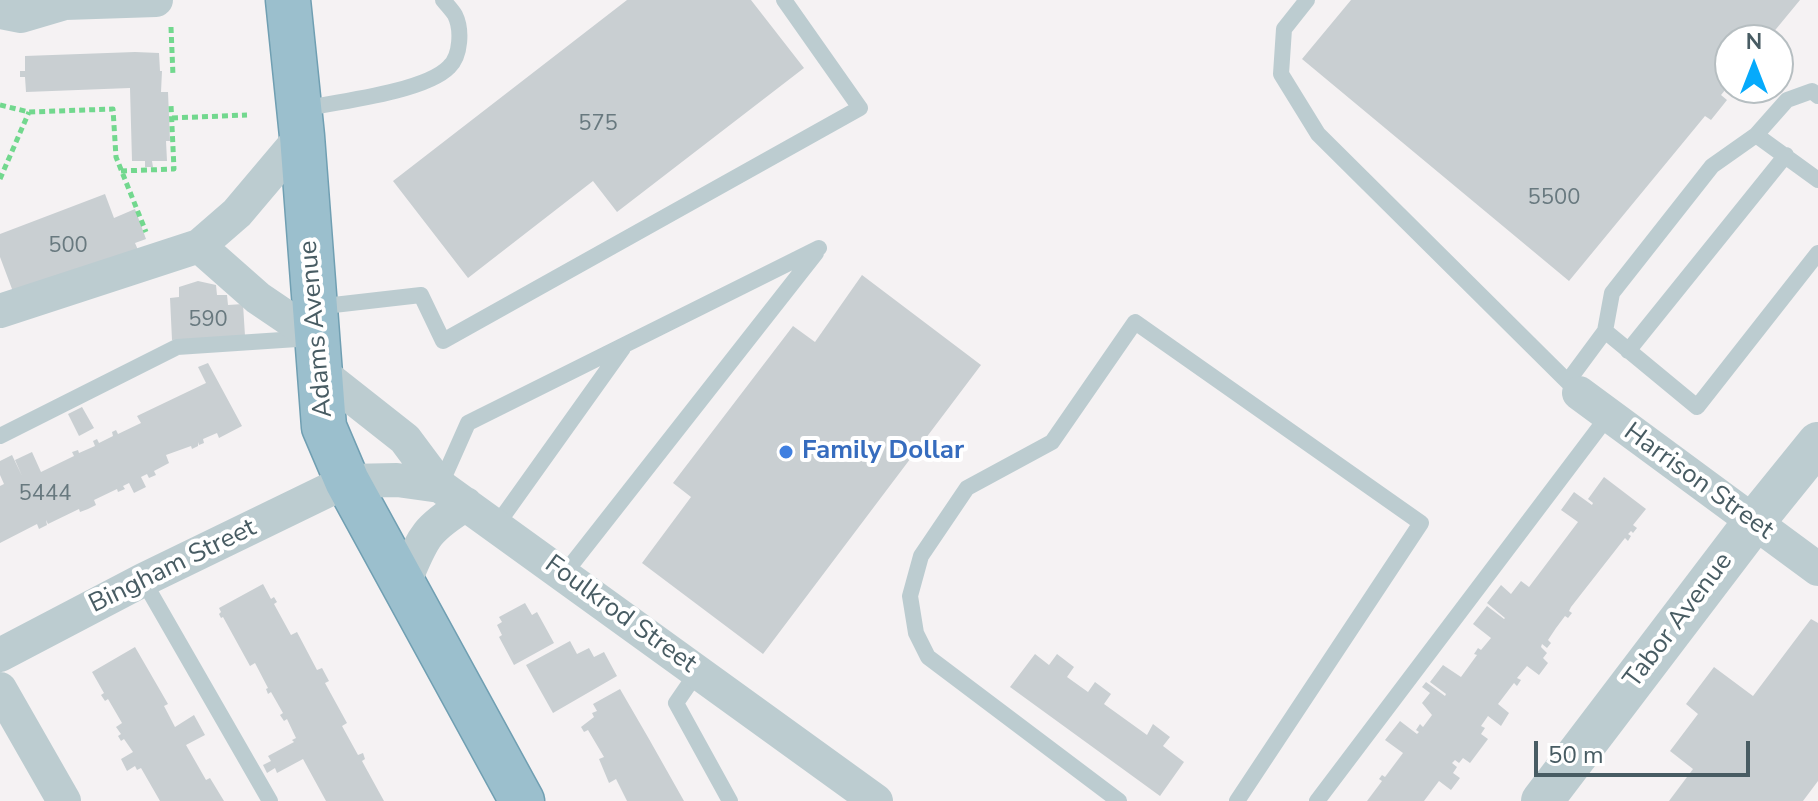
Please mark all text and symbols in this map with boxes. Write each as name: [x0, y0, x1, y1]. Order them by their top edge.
north arrow: [1714, 24, 1794, 104]
text: N: [1746, 27, 1762, 57]
house number: 575: [578, 112, 618, 138]
house number: 5500: [1528, 186, 1580, 212]
house number: 500: [48, 234, 88, 260]
street label: Adams Avenue: [294, 239, 340, 419]
house number: 590: [188, 308, 228, 334]
street label: Harrison Street: [1617, 417, 1779, 547]
place label: Family Dollar: [802, 436, 964, 468]
marker: Family Dollar: [777, 443, 795, 461]
house number: 5444: [19, 482, 71, 508]
street label: Bingham Street: [84, 513, 262, 621]
street label: Tabor Avenue: [1618, 547, 1740, 695]
street label: Foulkrod Street: [538, 550, 702, 680]
scale bar: [1538, 725, 1754, 775]
text: 50 m: [1548, 739, 1604, 771]

